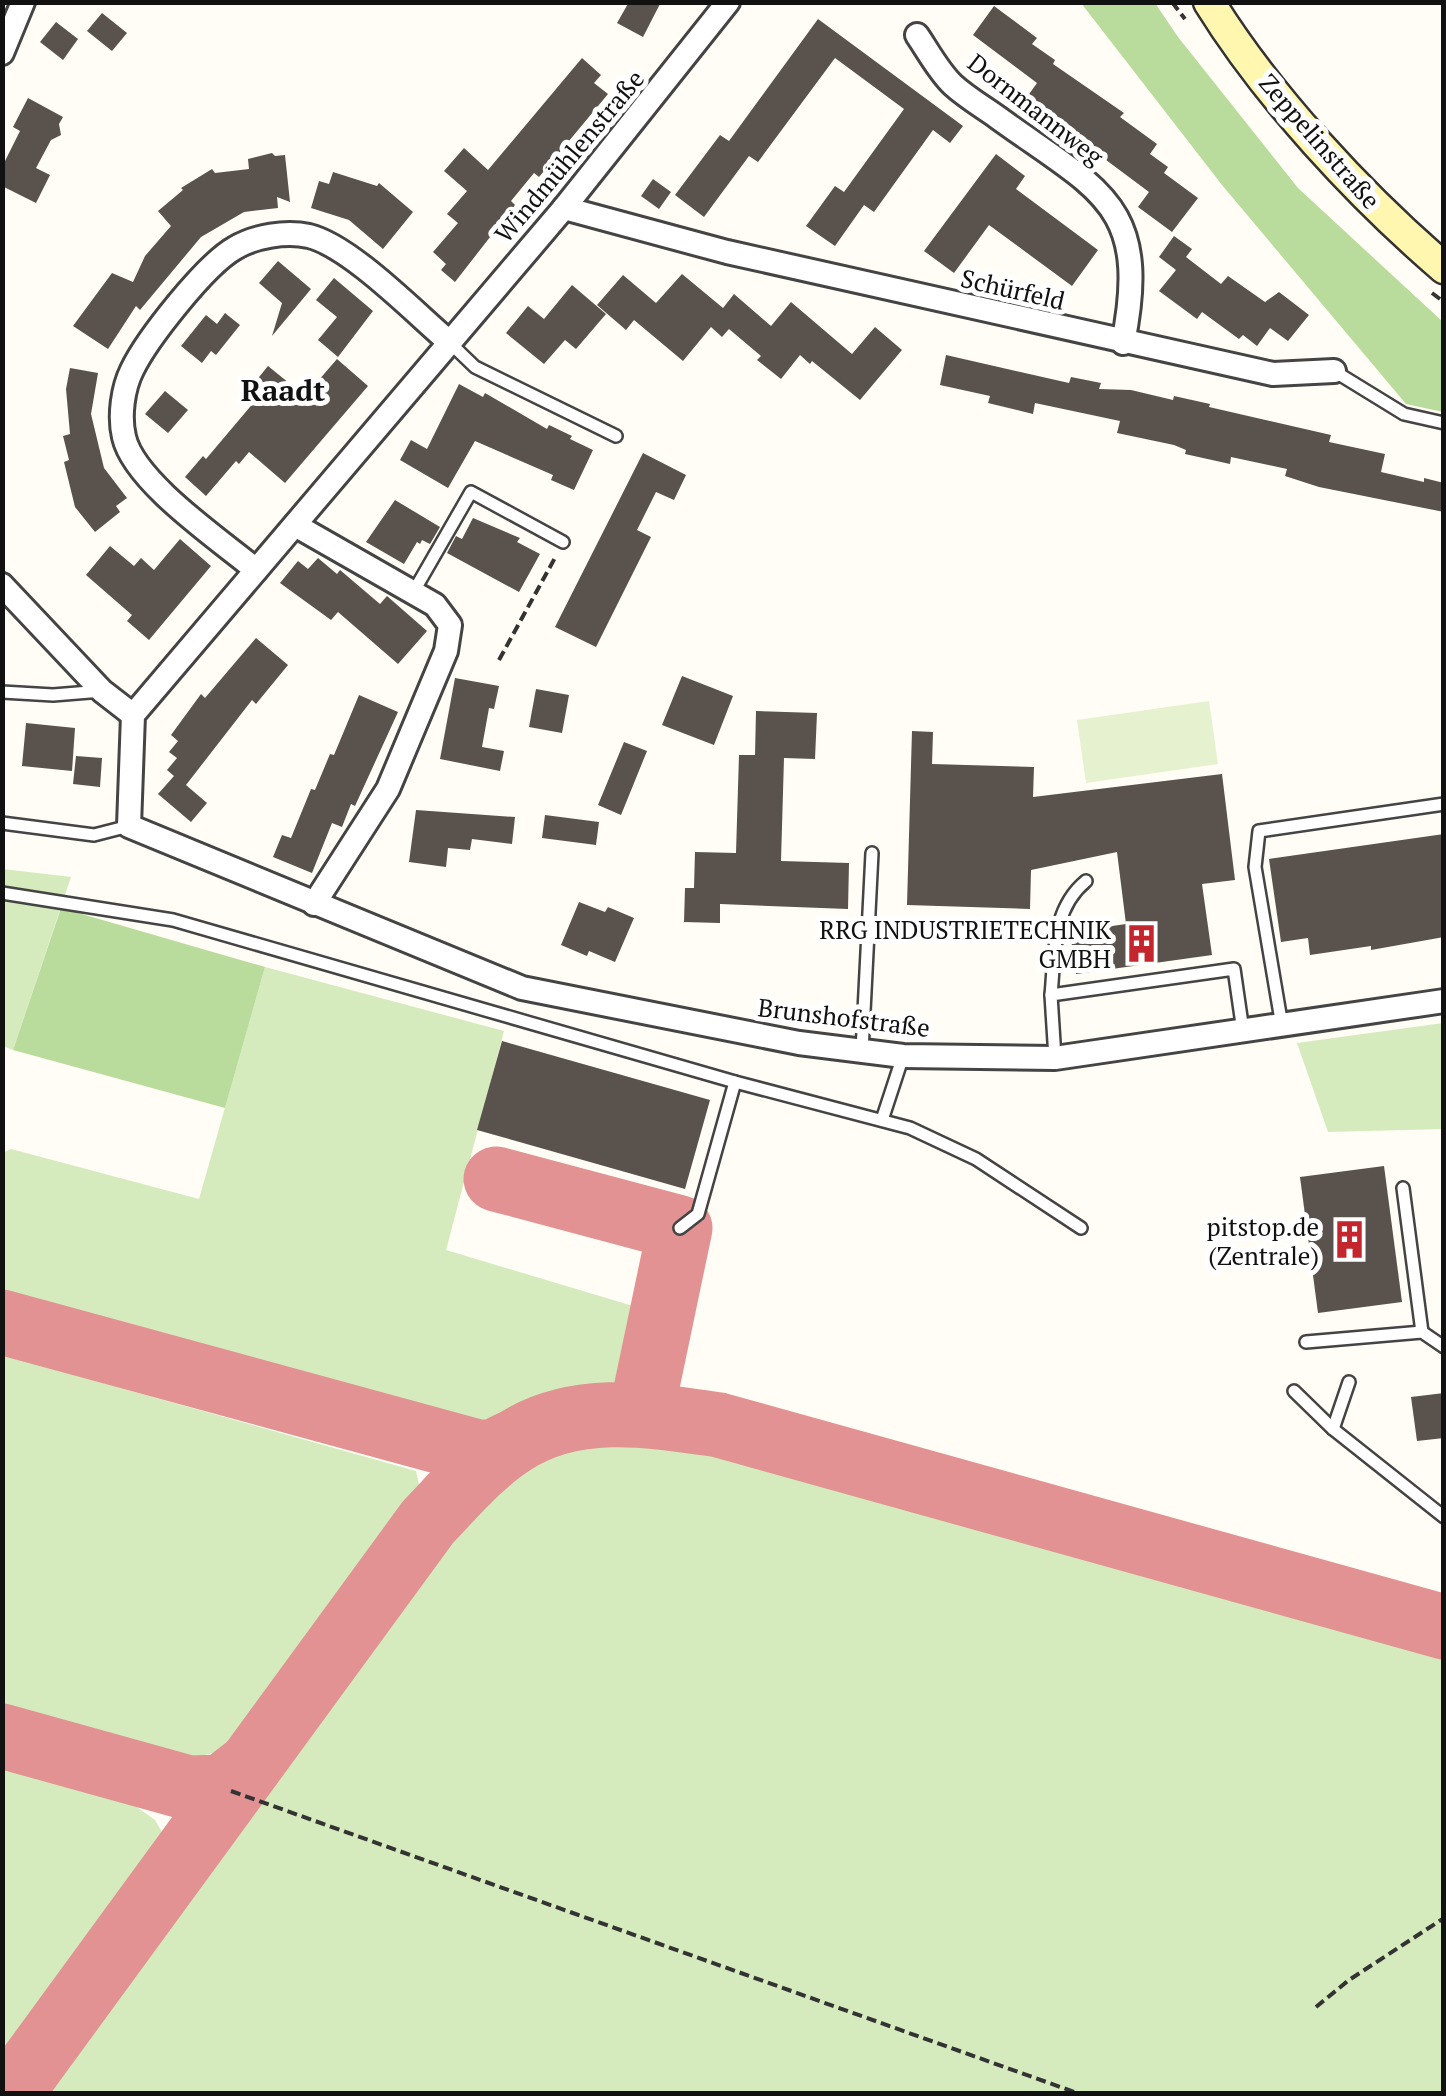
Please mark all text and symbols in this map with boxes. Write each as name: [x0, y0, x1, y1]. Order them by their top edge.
street label: Dornmannweg: [961, 46, 1111, 173]
street label: Windmühlenstraße: [487, 63, 651, 249]
street label: Zeppelinstraße: [1252, 66, 1388, 216]
street label: Schürfeld: [958, 261, 1068, 317]
district label: Raadt: [241, 370, 325, 410]
place label: RRG INDUSTRIETECHNIK GMBH: [819, 913, 1112, 975]
building icon: RRG INDUSTRIETECHNIK GMBH: [1120, 922, 1162, 964]
street label: Brunshofstraße: [756, 990, 932, 1044]
place label: pitstop.de (Zentrale): [1207, 1210, 1319, 1272]
building icon: pitstop.de (Zentrale): [1328, 1219, 1370, 1261]

